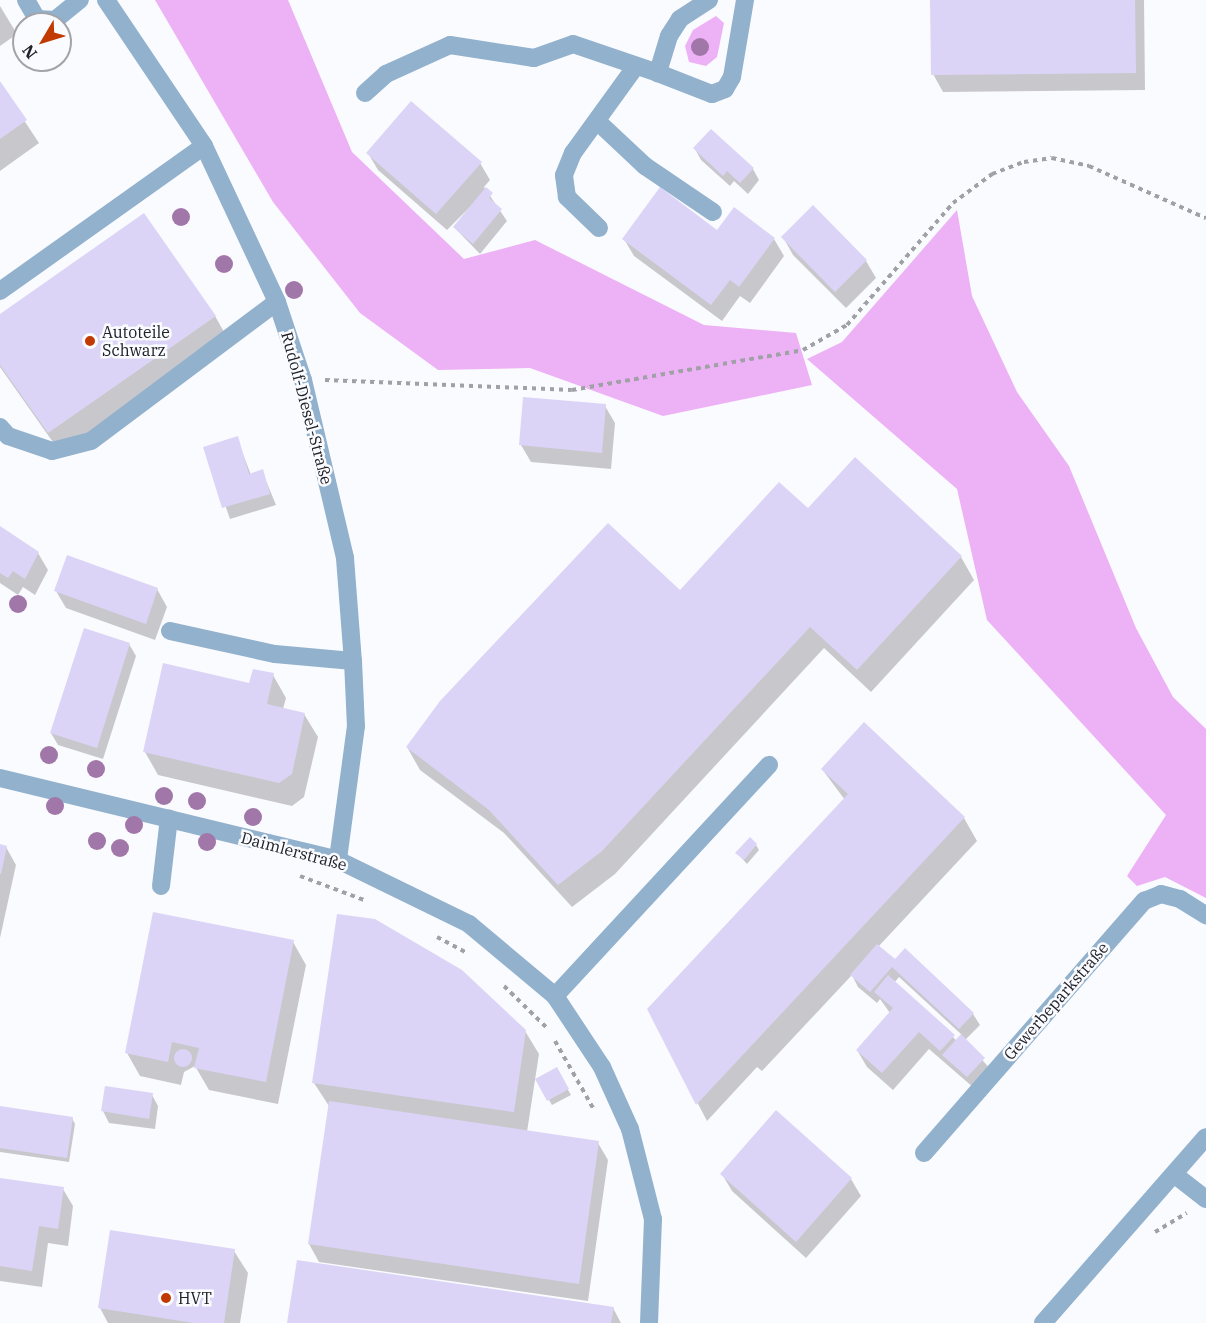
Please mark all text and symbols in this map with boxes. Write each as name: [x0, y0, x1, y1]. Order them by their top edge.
north arrow: [12, 12, 72, 72]
text: N: [18, 41, 41, 63]
place label: Autoteile Schwarz: [102, 322, 170, 360]
street label: Rudolf-Diesel-Straße: [277, 330, 337, 486]
marker: Autoteile Schwarz: [83, 334, 97, 348]
street label: Daimlerstraße: [239, 828, 349, 874]
street label: Gewerbeparkstraße: [1000, 938, 1112, 1064]
place label: HVT: [178, 1288, 212, 1308]
marker: HVT: [159, 1291, 173, 1305]

